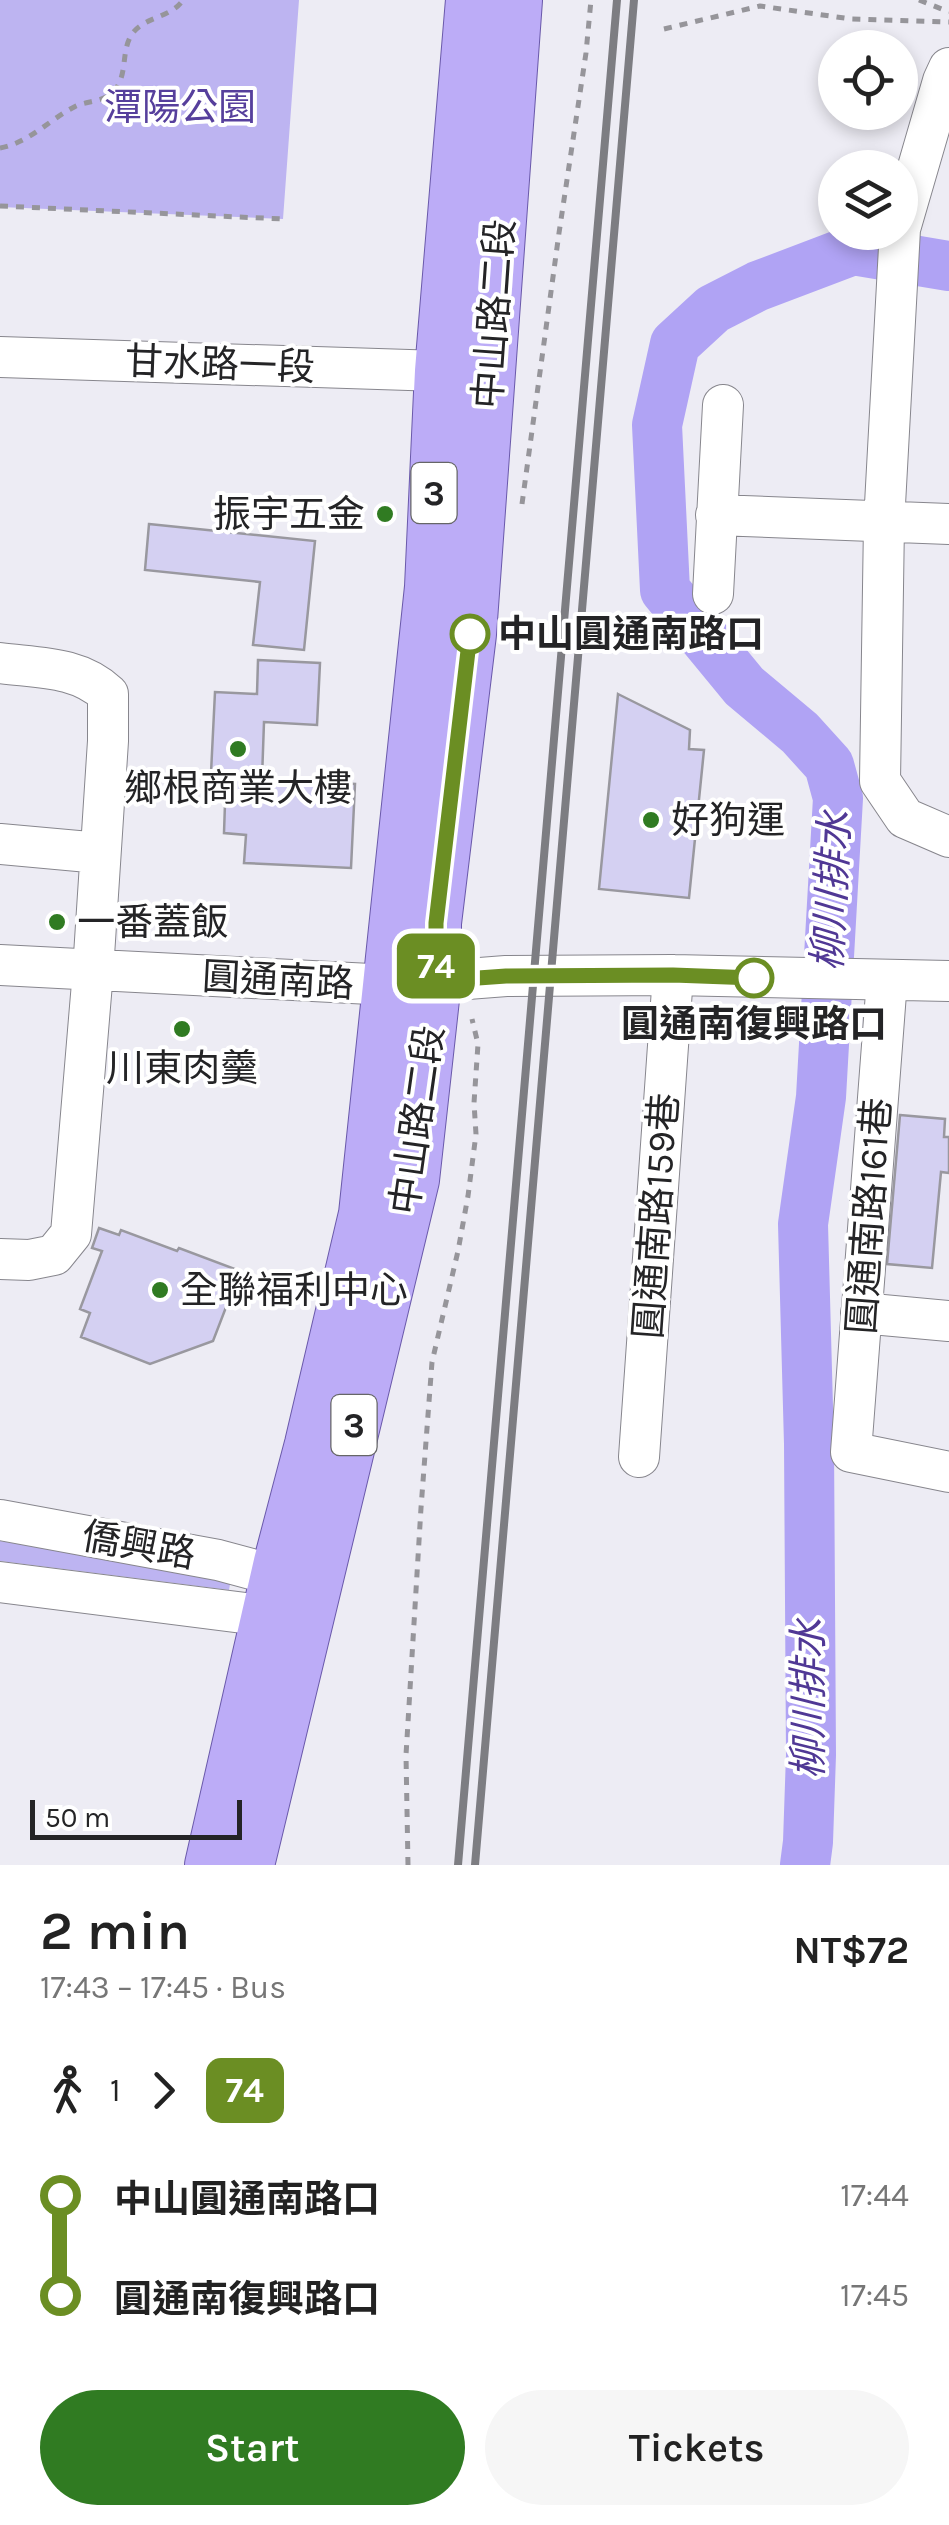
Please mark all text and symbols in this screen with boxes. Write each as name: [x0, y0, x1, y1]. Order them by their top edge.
map controls: [818, 30, 918, 250]
button: locate: [818, 30, 918, 130]
park label: 潭陽公園: [104, 85, 256, 130]
button: layers: [818, 150, 918, 250]
street label: 中山路二段: [465, 218, 524, 410]
street label: 甘水路一段: [124, 339, 316, 390]
road number: 3: [412, 463, 456, 523]
place label: 振宇五金: [213, 492, 365, 537]
marker: 振宇五金: [374, 503, 396, 525]
place label: 中山圓通南路口: [498, 612, 764, 657]
marker: 中山圓通南路口: [451, 615, 489, 653]
marker: 鄉根商業大樓: [227, 738, 249, 760]
place label: 鄉根商業大樓: [124, 766, 352, 811]
place label: 好狗運: [671, 798, 785, 843]
water label: 柳川排水: [804, 808, 859, 972]
marker: 好狗運: [640, 809, 662, 831]
place label: 一番蓋飯: [77, 900, 229, 945]
marker: 一番蓋飯: [46, 911, 68, 933]
line badge: 74: [391, 934, 481, 998]
text: 74: [417, 946, 455, 987]
street label: 圓通南路: [201, 954, 355, 1007]
marker: 圓通南復興路口: [735, 959, 773, 997]
place label: 圓通南復興路口: [621, 1002, 887, 1047]
marker: 川東肉羹: [171, 1018, 193, 1040]
street label: 中山路二段: [382, 1023, 453, 1217]
place label: 川東肉羹: [106, 1046, 258, 1091]
street label: 圓通南路159巷: [625, 1092, 688, 1340]
street label: 圓通南路161巷: [839, 1096, 900, 1336]
place label: 全聯福利中心: [180, 1268, 408, 1313]
marker: 全聯福利中心: [149, 1279, 171, 1301]
road number: 3: [332, 1395, 376, 1455]
street label: 僑興路: [79, 1513, 199, 1578]
water label: 柳川排水: [785, 1617, 832, 1779]
scale bar: [30, 1795, 242, 1840]
text: 50 m: [45, 1801, 110, 1834]
text: 2 min: [40, 1899, 190, 1963]
text: NT$72: [793, 1928, 909, 1973]
text: 17:43 – 17:45 · Bus: [40, 1969, 286, 2006]
icon: walk: [40, 2063, 95, 2118]
icon: forward: [136, 2063, 191, 2118]
text: 74: [226, 2070, 264, 2111]
text: 1: [110, 2072, 121, 2109]
text: 中山圓通南路口: [114, 2177, 380, 2222]
text: 17:44: [840, 2177, 909, 2214]
text: 圓通南復興路口: [114, 2277, 380, 2322]
text: 17:45: [840, 2277, 909, 2314]
button: Start: [40, 2390, 465, 2505]
button: Tickets: [485, 2390, 909, 2505]

